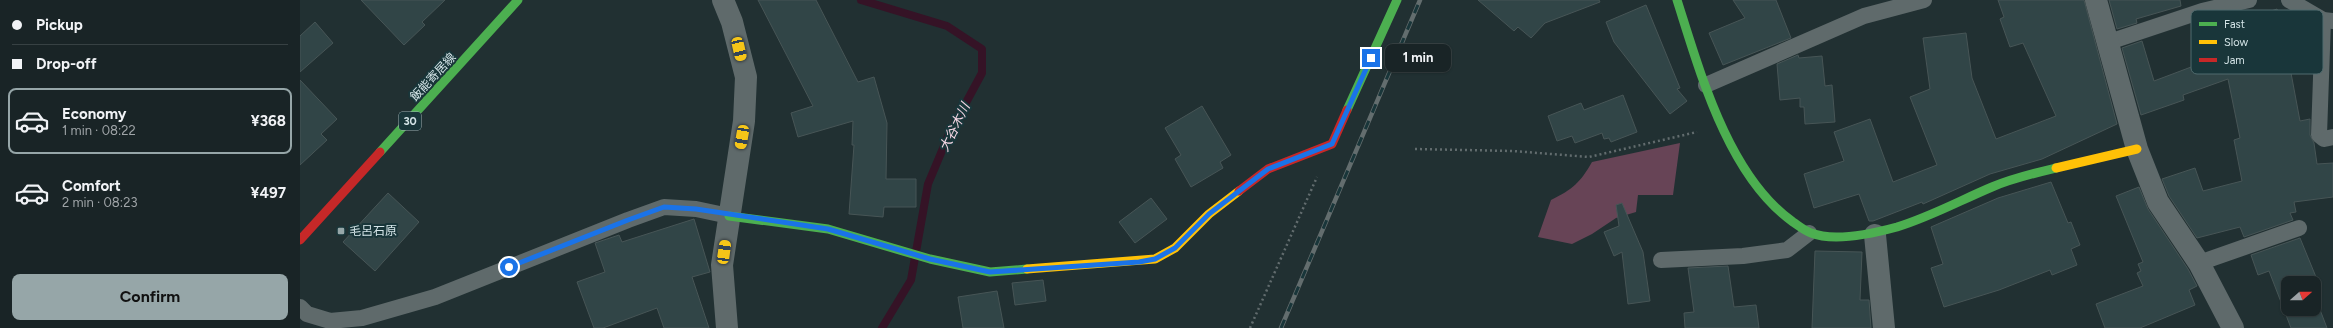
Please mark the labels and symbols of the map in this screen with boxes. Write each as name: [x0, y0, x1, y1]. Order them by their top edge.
legend: [2191, 10, 2323, 74]
text: Fast: [2224, 18, 2245, 31]
car: [730, 36, 748, 62]
text: Slow: [2224, 36, 2248, 49]
callout: 1 min: [1385, 44, 1451, 72]
route end: [1362, 49, 1380, 67]
street label: 飯能寄居線: [407, 50, 459, 104]
text: Jam: [2224, 54, 2245, 67]
water label: 大谷木川: [936, 99, 973, 154]
road number: 30: [399, 112, 421, 130]
car: [734, 124, 750, 150]
place label: 毛呂石原: [349, 224, 397, 238]
marker: 毛呂石原: [336, 226, 346, 236]
car: [716, 239, 732, 265]
route start: [500, 258, 518, 276]
north arrow: [2281, 276, 2321, 316]

